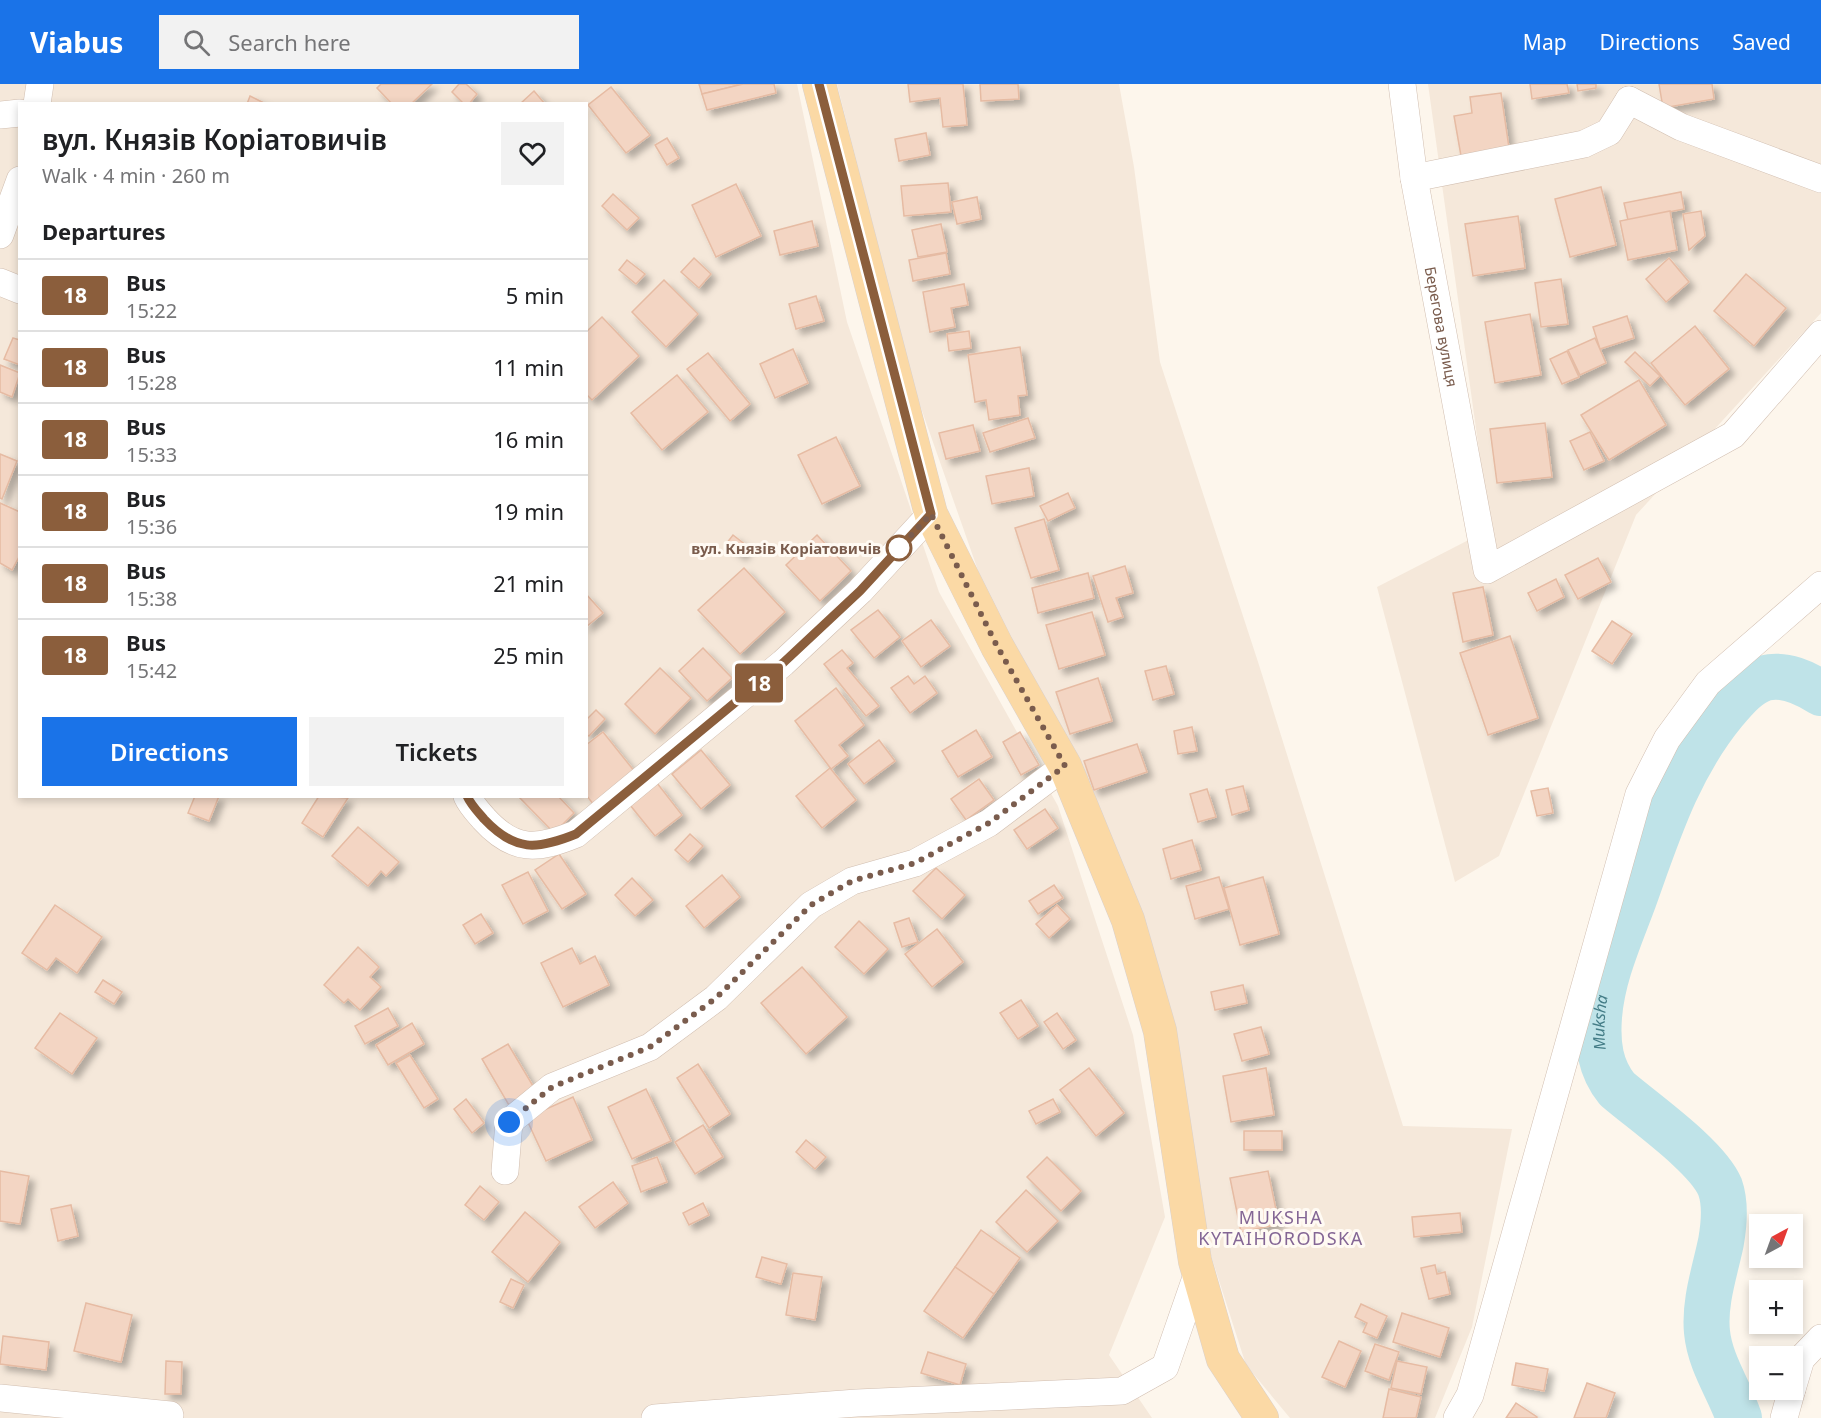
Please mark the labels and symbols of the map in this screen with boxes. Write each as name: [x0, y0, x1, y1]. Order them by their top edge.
street label: Берегова вулиця: [1421, 265, 1463, 389]
marker: вул. Князів Коріатовичів: [886, 535, 912, 561]
place label: вул. Князів Коріатовичів: [691, 538, 881, 558]
line badge: 18: [732, 664, 786, 702]
water label: Muksha: [1587, 993, 1613, 1051]
your location: [494, 1107, 524, 1137]
district label: MUKSHA KYTAIHORODSKA: [1198, 1205, 1364, 1250]
north arrow: [1749, 1214, 1803, 1268]

